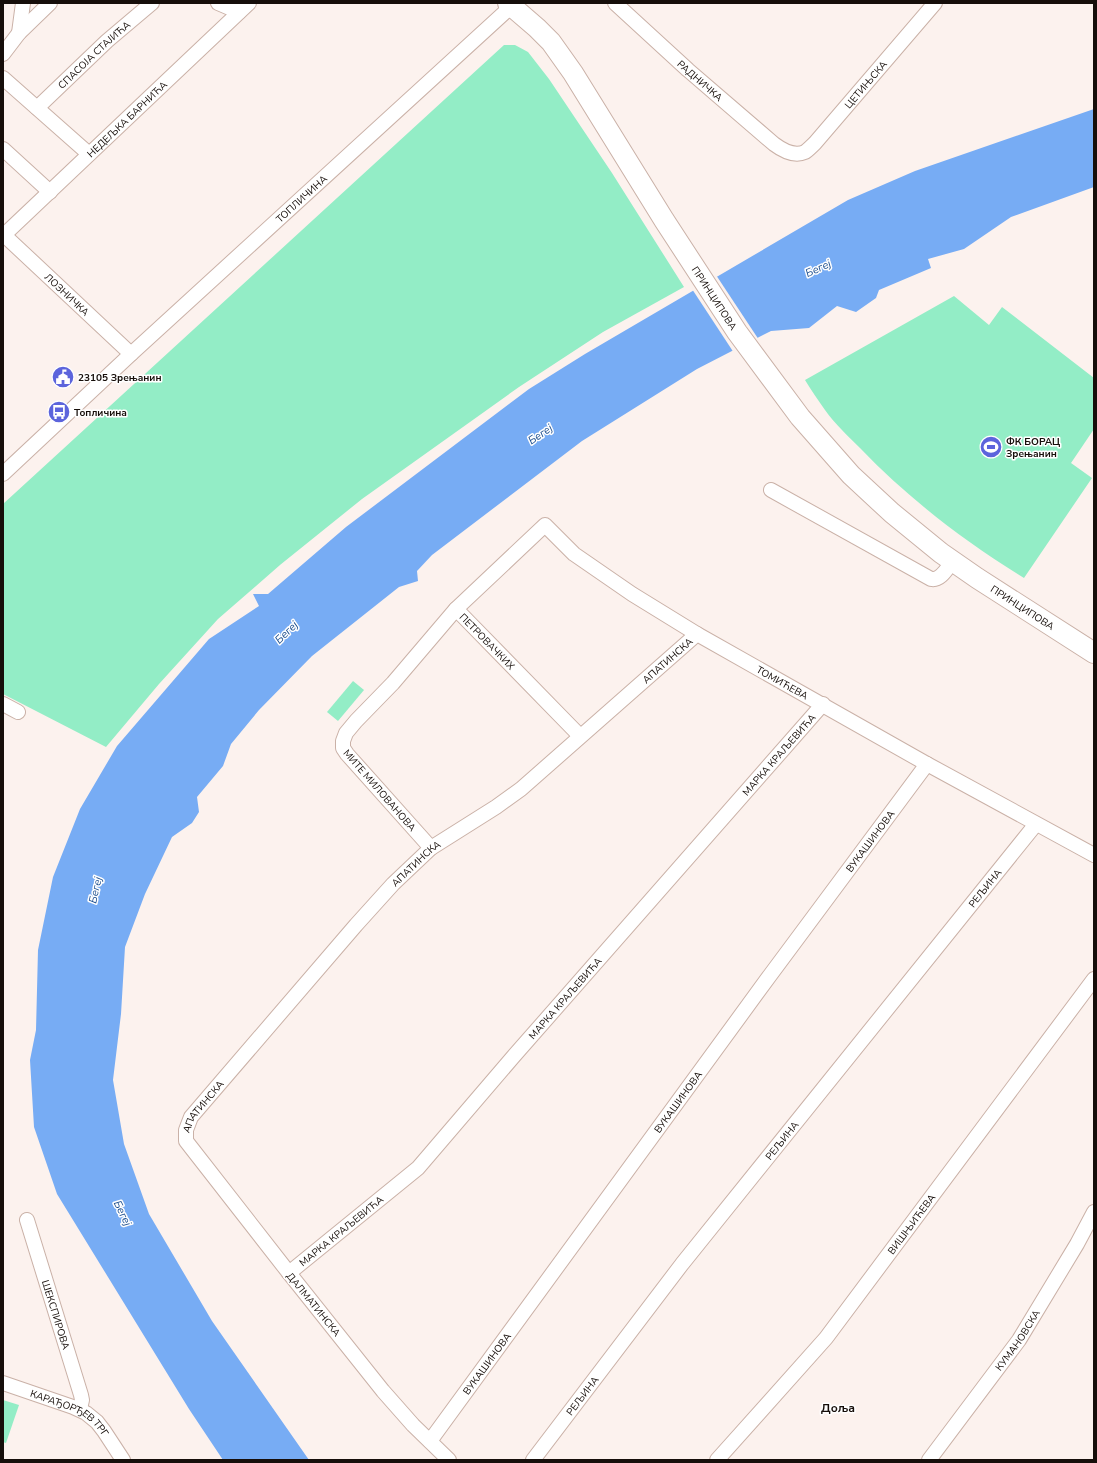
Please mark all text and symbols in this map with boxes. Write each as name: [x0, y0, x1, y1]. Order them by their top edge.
street label: СПАСОЈА СТАЈИЋА: [55, 18, 134, 92]
street label: РАДНИЧКА: [674, 57, 726, 105]
street label: ЦЕТИЊСКА: [842, 57, 891, 112]
street label: НЕДЕЉКА БАРНИЋА: [84, 78, 171, 161]
street label: ТОПЛИЧИНА: [273, 172, 331, 226]
water label: Бегеј: [803, 256, 834, 281]
street label: ПРИНЦИПОВА: [688, 264, 740, 334]
street label: ЛОЗНИЧКА: [41, 270, 93, 320]
public building icon: 23105 Зрењанин: [50, 364, 76, 390]
place label: 23105 Зрењанин: [78, 371, 161, 385]
bus stop icon: Топличина: [46, 399, 72, 425]
place label: Топличина: [74, 406, 127, 420]
water label: Бегеј: [525, 421, 556, 448]
sports icon: ФК БОРАЦ Зрењанин: [978, 434, 1004, 460]
place label: ФК БОРАЦ Зрењанин: [1006, 435, 1060, 461]
street label: ПРИНЦИПОВА: [987, 582, 1057, 634]
street label: ПЕТРОВАЧКИХ: [456, 611, 518, 674]
water label: Бегеј: [272, 617, 301, 647]
street label: АПАТИНСКА: [640, 635, 697, 687]
street label: ТОМИЋЕВА: [753, 663, 811, 704]
street label: МАРКА КРАЉЕВИЋА: [740, 711, 820, 799]
street label: МИТЕ МИЛОВАНОВА: [340, 747, 419, 835]
street label: ВУКАШИНОВА: [843, 807, 899, 875]
street label: АПАТИНСКА: [389, 837, 444, 890]
street label: РЕЉИНА: [966, 866, 1006, 911]
water label: Бегеј: [85, 875, 106, 905]
street label: МАРКА КРАЉЕВИЋА: [526, 954, 606, 1043]
street label: ВУКАШИНОВА: [651, 1068, 706, 1136]
street label: АПАТИНСКА: [180, 1077, 228, 1135]
street label: РЕЉИНА: [763, 1118, 803, 1163]
street label: ВИШЊИЋЕВА: [885, 1191, 940, 1258]
street label: МАРКА КРАЉЕВИЋА: [297, 1193, 387, 1270]
water label: Бегеј: [110, 1198, 135, 1229]
street label: ДАЛМАТИНСКА: [283, 1270, 344, 1340]
street label: ШЕКСПИРОВА: [38, 1278, 73, 1352]
street label: КУМАНОВСКА: [992, 1307, 1044, 1374]
street label: ВУКАШИНОВА: [460, 1330, 515, 1398]
street label: РЕЉИНА: [563, 1373, 603, 1419]
street label: КАРАЂОРЂЕВ ТРГ: [28, 1387, 112, 1440]
district label: Доља: [821, 1400, 855, 1416]

